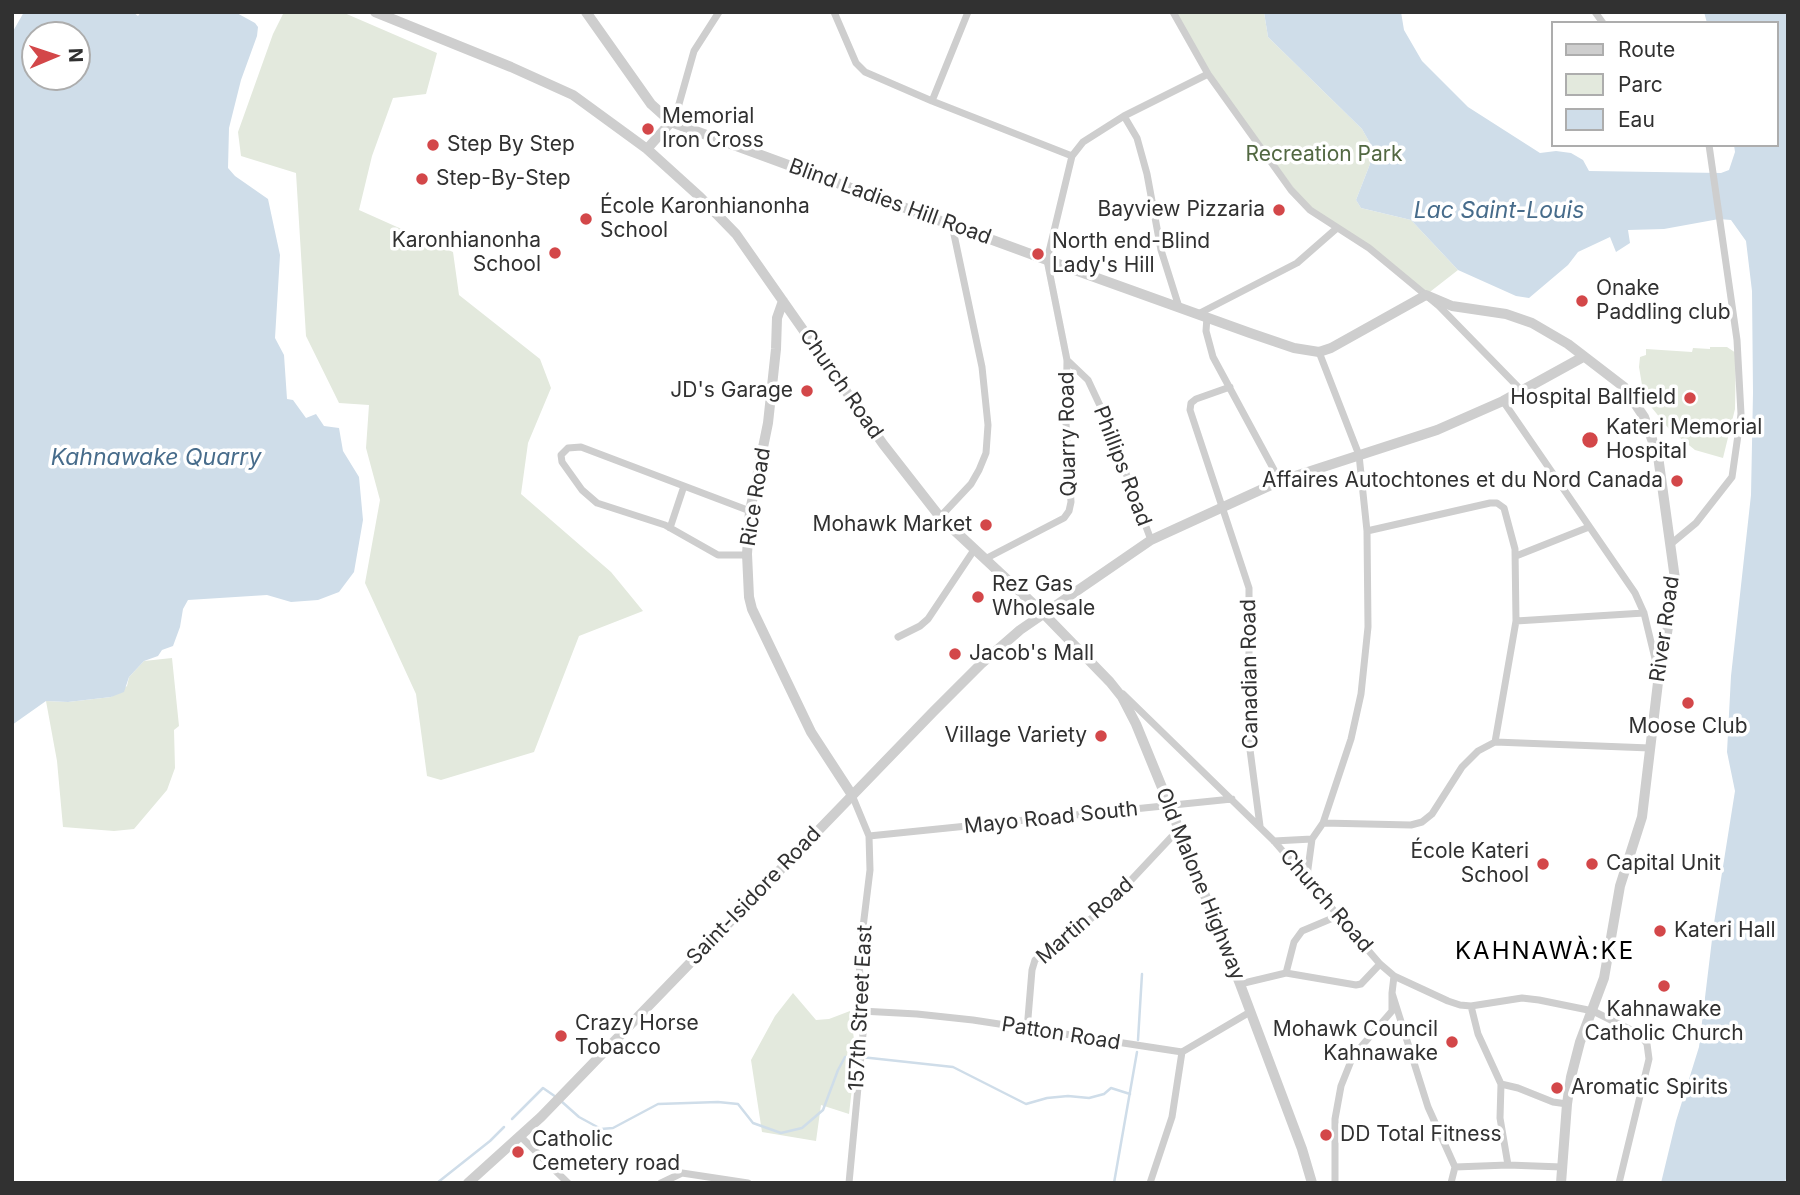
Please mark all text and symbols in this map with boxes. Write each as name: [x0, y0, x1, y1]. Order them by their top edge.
north arrow: [21, 21, 91, 91]
legend: [1552, 21, 1779, 147]
text: Route: [1618, 37, 1675, 62]
text: N: [64, 48, 87, 63]
text: Parc: [1618, 72, 1663, 97]
place label: Memorial Iron Cross: [662, 104, 764, 154]
text: Eau: [1618, 107, 1655, 132]
marker: Memorial Iron Cross: [640, 121, 656, 137]
place label: Step By Step: [447, 132, 575, 158]
marker: Step By Step: [425, 137, 441, 153]
park label: Recreation Park: [1245, 142, 1403, 168]
street label: Blind Ladies Hill Road: [785, 154, 995, 250]
place label: Step-By-Step: [436, 166, 571, 192]
marker: Step-By-Step: [414, 171, 430, 187]
place label: École Karonhianonha School: [600, 194, 810, 244]
place label: Bayview Pizzaria: [1098, 197, 1265, 223]
water label: Lac Saint-Louis: [1414, 197, 1584, 225]
marker: Bayview Pizzaria: [1271, 202, 1287, 218]
marker: École Karonhianonha School: [578, 211, 594, 227]
place label: Karonhianonha School: [392, 228, 541, 278]
place label: North end-Blind Lady's Hill: [1052, 229, 1210, 279]
marker: Karonhianonha School: [547, 245, 563, 261]
marker: North end-Blind Lady's Hill: [1030, 246, 1046, 262]
place label: Onake Paddling club: [1596, 276, 1731, 326]
marker: Onake Paddling club: [1574, 293, 1590, 309]
street label: Church Road: [794, 324, 888, 444]
street label: Quarry Road: [1054, 371, 1082, 497]
place label: JD's Garage: [670, 378, 793, 404]
marker: JD's Garage: [799, 383, 815, 399]
place label: Hospital Ballfield: [1510, 385, 1676, 411]
marker: Hospital Ballfield: [1682, 390, 1698, 406]
street label: Phillips Road: [1088, 402, 1156, 530]
place label: Kateri Memorial Hospital: [1606, 415, 1762, 465]
marker: Kateri Memorial Hospital: [1580, 430, 1600, 450]
water label: Kahnawake Quarry: [51, 444, 261, 472]
street label: Rice Road: [736, 446, 776, 548]
place label: Affaires Autochtones et du Nord Canada: [1262, 468, 1663, 494]
marker: Affaires Autochtones et du Nord Canada: [1669, 473, 1685, 489]
place label: Mohawk Market: [812, 512, 972, 538]
marker: Mohawk Market: [978, 517, 994, 533]
place label: Rez Gas Wholesale: [992, 572, 1095, 622]
street label: River Road: [1645, 574, 1685, 684]
marker: Rez Gas Wholesale: [970, 589, 986, 605]
street label: Canadian Road: [1236, 599, 1264, 749]
place label: Jacob's Mall: [969, 641, 1094, 667]
marker: Jacob's Mall: [947, 646, 963, 662]
marker: Moose Club: [1680, 695, 1696, 711]
place label: Moose Club: [1628, 714, 1748, 740]
place label: Village Variety: [945, 723, 1087, 749]
marker: Village Variety: [1093, 728, 1109, 744]
street label: Old Malone Highway: [1150, 784, 1250, 984]
street label: Mayo Road South: [963, 796, 1139, 840]
street label: Saint-Isidore Road: [682, 822, 826, 970]
place label: École Kateri School: [1410, 839, 1529, 889]
street label: Church Road: [1274, 844, 1378, 958]
place label: Capital Unit: [1606, 851, 1721, 877]
marker: École Kateri School: [1535, 856, 1551, 872]
marker: Capital Unit: [1584, 856, 1600, 872]
street label: Martin Road: [1031, 872, 1139, 970]
place label: Kateri Hall: [1674, 918, 1776, 944]
marker: Kateri Hall: [1652, 923, 1668, 939]
street label: 157th Street East: [844, 924, 878, 1092]
district label: KAHNAWÀ:KE: [1456, 938, 1634, 966]
marker: Kahnawake Catholic Church: [1656, 978, 1672, 994]
place label: Kahnawake Catholic Church: [1584, 997, 1744, 1047]
place label: Crazy Horse Tobacco: [575, 1011, 699, 1061]
street label: Patton Road: [1000, 1012, 1122, 1056]
place label: Mohawk Council Kahnawake: [1273, 1017, 1438, 1067]
marker: Crazy Horse Tobacco: [553, 1028, 569, 1044]
marker: Mohawk Council Kahnawake: [1444, 1034, 1460, 1050]
place label: Aromatic Spirits: [1571, 1075, 1728, 1101]
marker: Aromatic Spirits: [1549, 1080, 1565, 1096]
place label: DD Total Fitness: [1340, 1122, 1502, 1148]
place label: Catholic Cemetery road: [532, 1127, 680, 1177]
marker: DD Total Fitness: [1318, 1127, 1334, 1143]
marker: Catholic Cemetery road: [510, 1144, 526, 1160]

